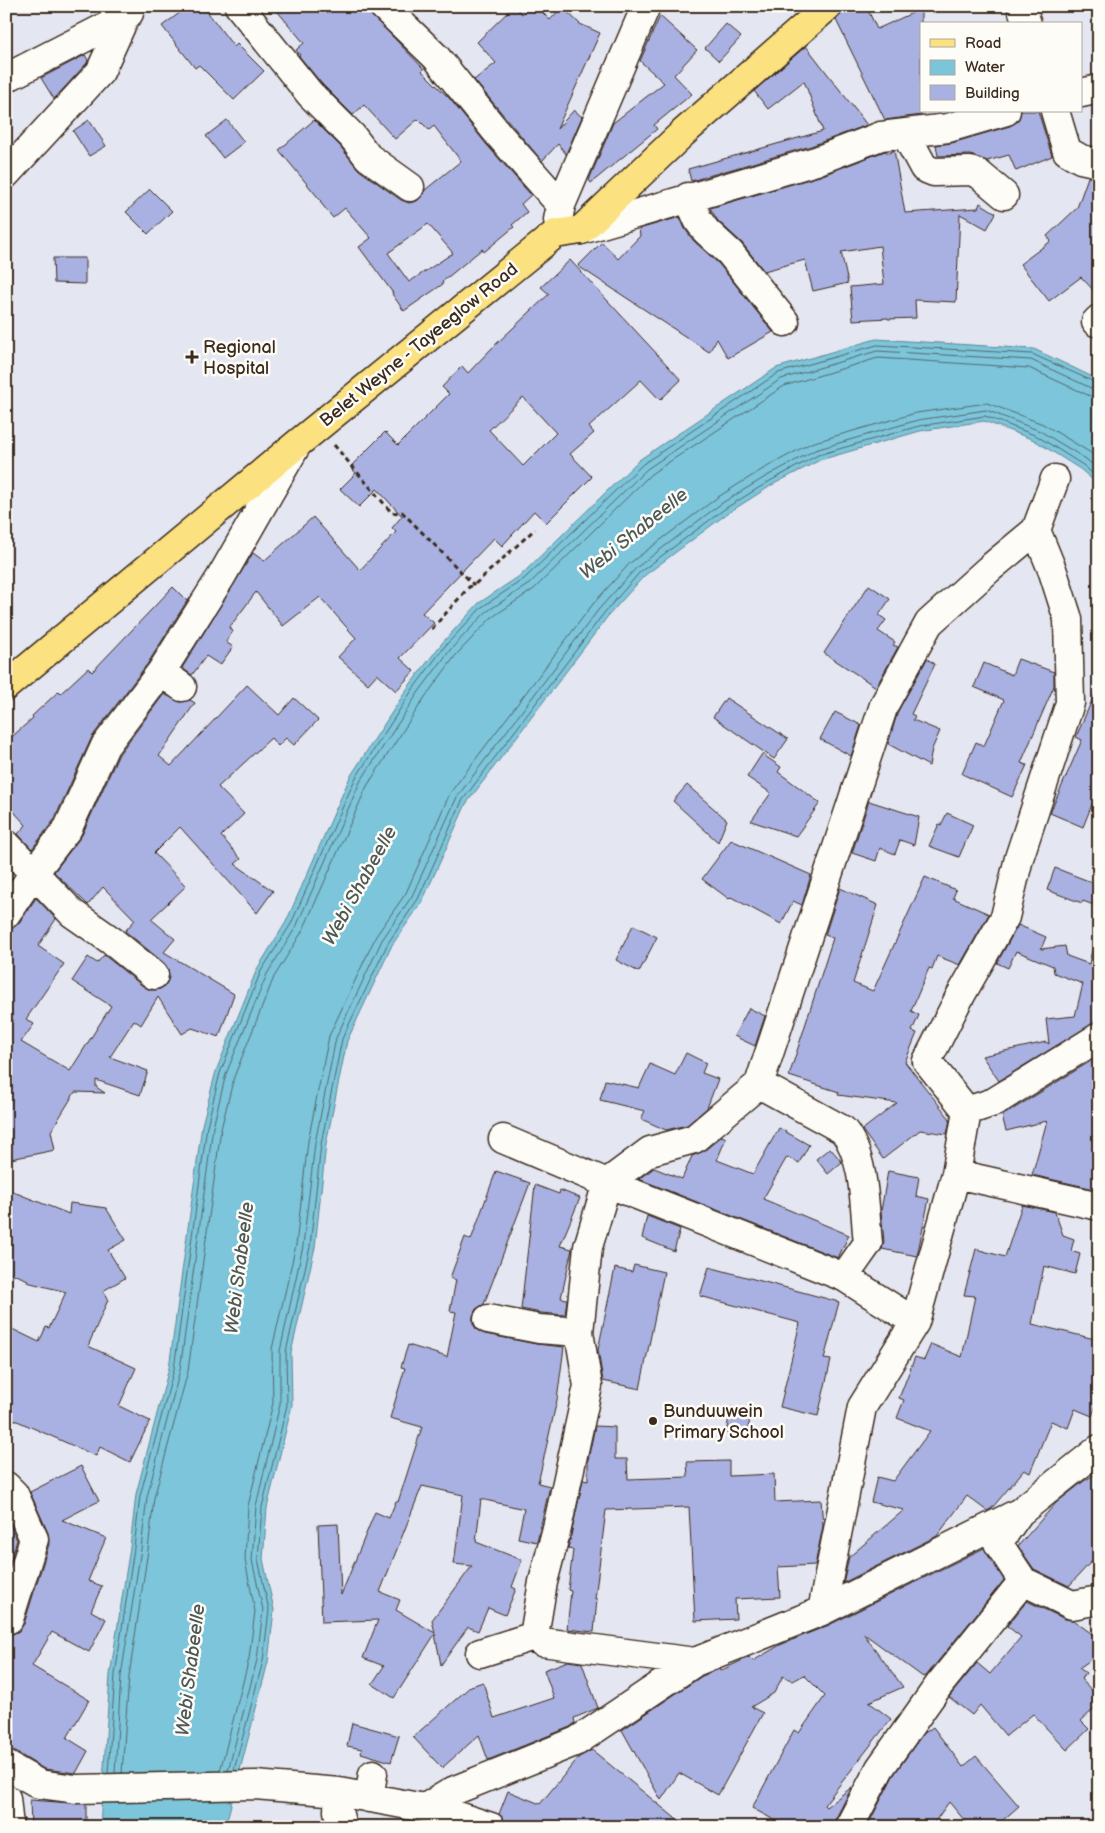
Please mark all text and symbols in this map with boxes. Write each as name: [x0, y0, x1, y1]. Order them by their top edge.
legend: [920, 22, 1082, 112]
text: Road: [965, 34, 1001, 53]
text: Water: [965, 58, 1005, 77]
text: Building: [965, 84, 1020, 103]
street label: Belet Weyne - Tayeeglow Road: [316, 259, 522, 431]
place label: Regional Hospital: [203, 337, 276, 379]
marker: Regional Hospital: [185, 350, 199, 364]
water label: Webi Shabeelle: [575, 483, 693, 585]
water label: Webi Shabeelle: [318, 822, 402, 950]
water label: Webi Shabeelle: [220, 1201, 260, 1335]
place label: Bunduuwein Primary School: [663, 1401, 784, 1443]
marker: Bunduuwein Primary School: [647, 1415, 659, 1427]
water label: Webi Shabeelle: [171, 1603, 211, 1737]

